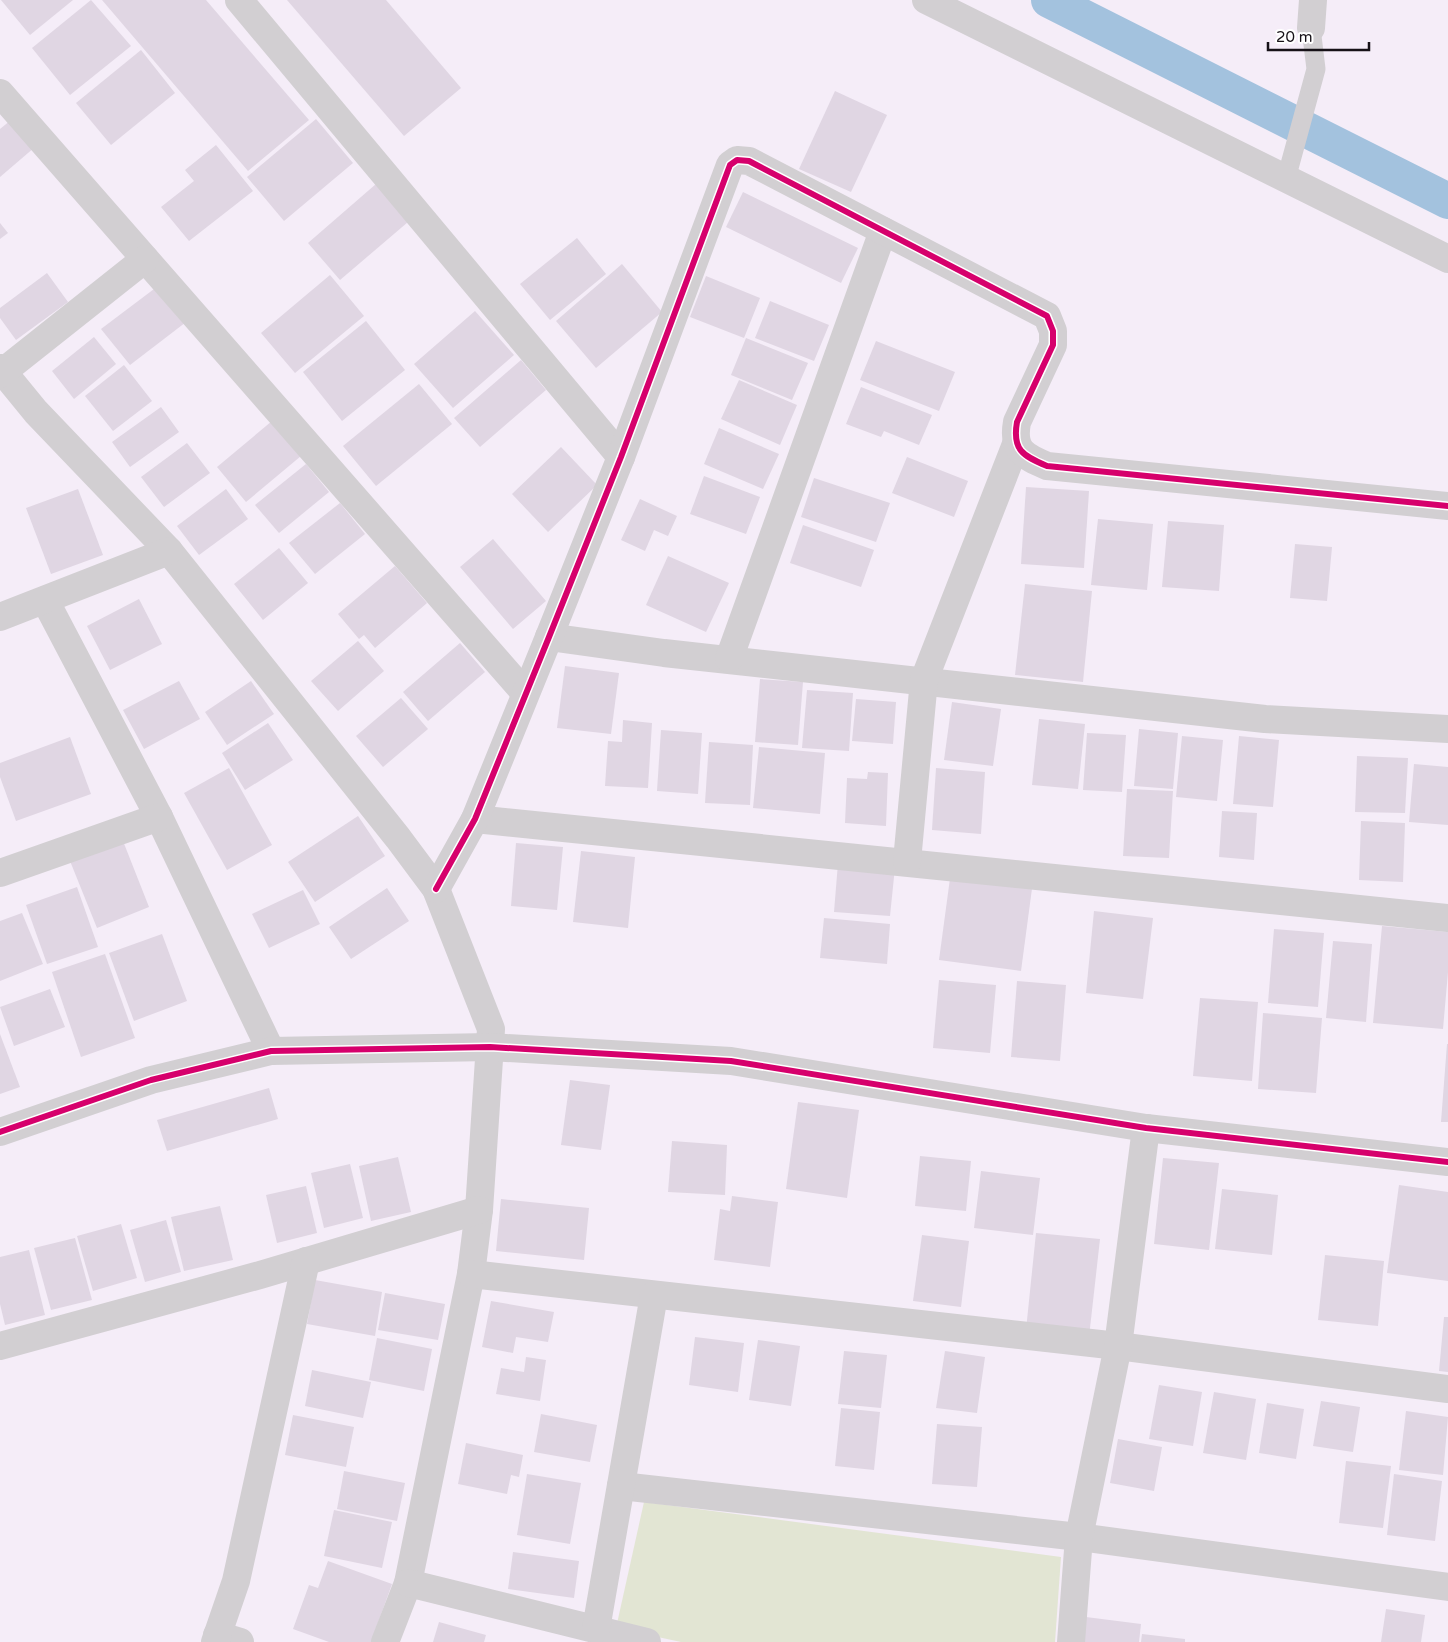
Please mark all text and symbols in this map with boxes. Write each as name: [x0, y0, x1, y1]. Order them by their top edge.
scale bar: [1268, 20, 1369, 52]
text: 20 m: [1276, 28, 1313, 46]

